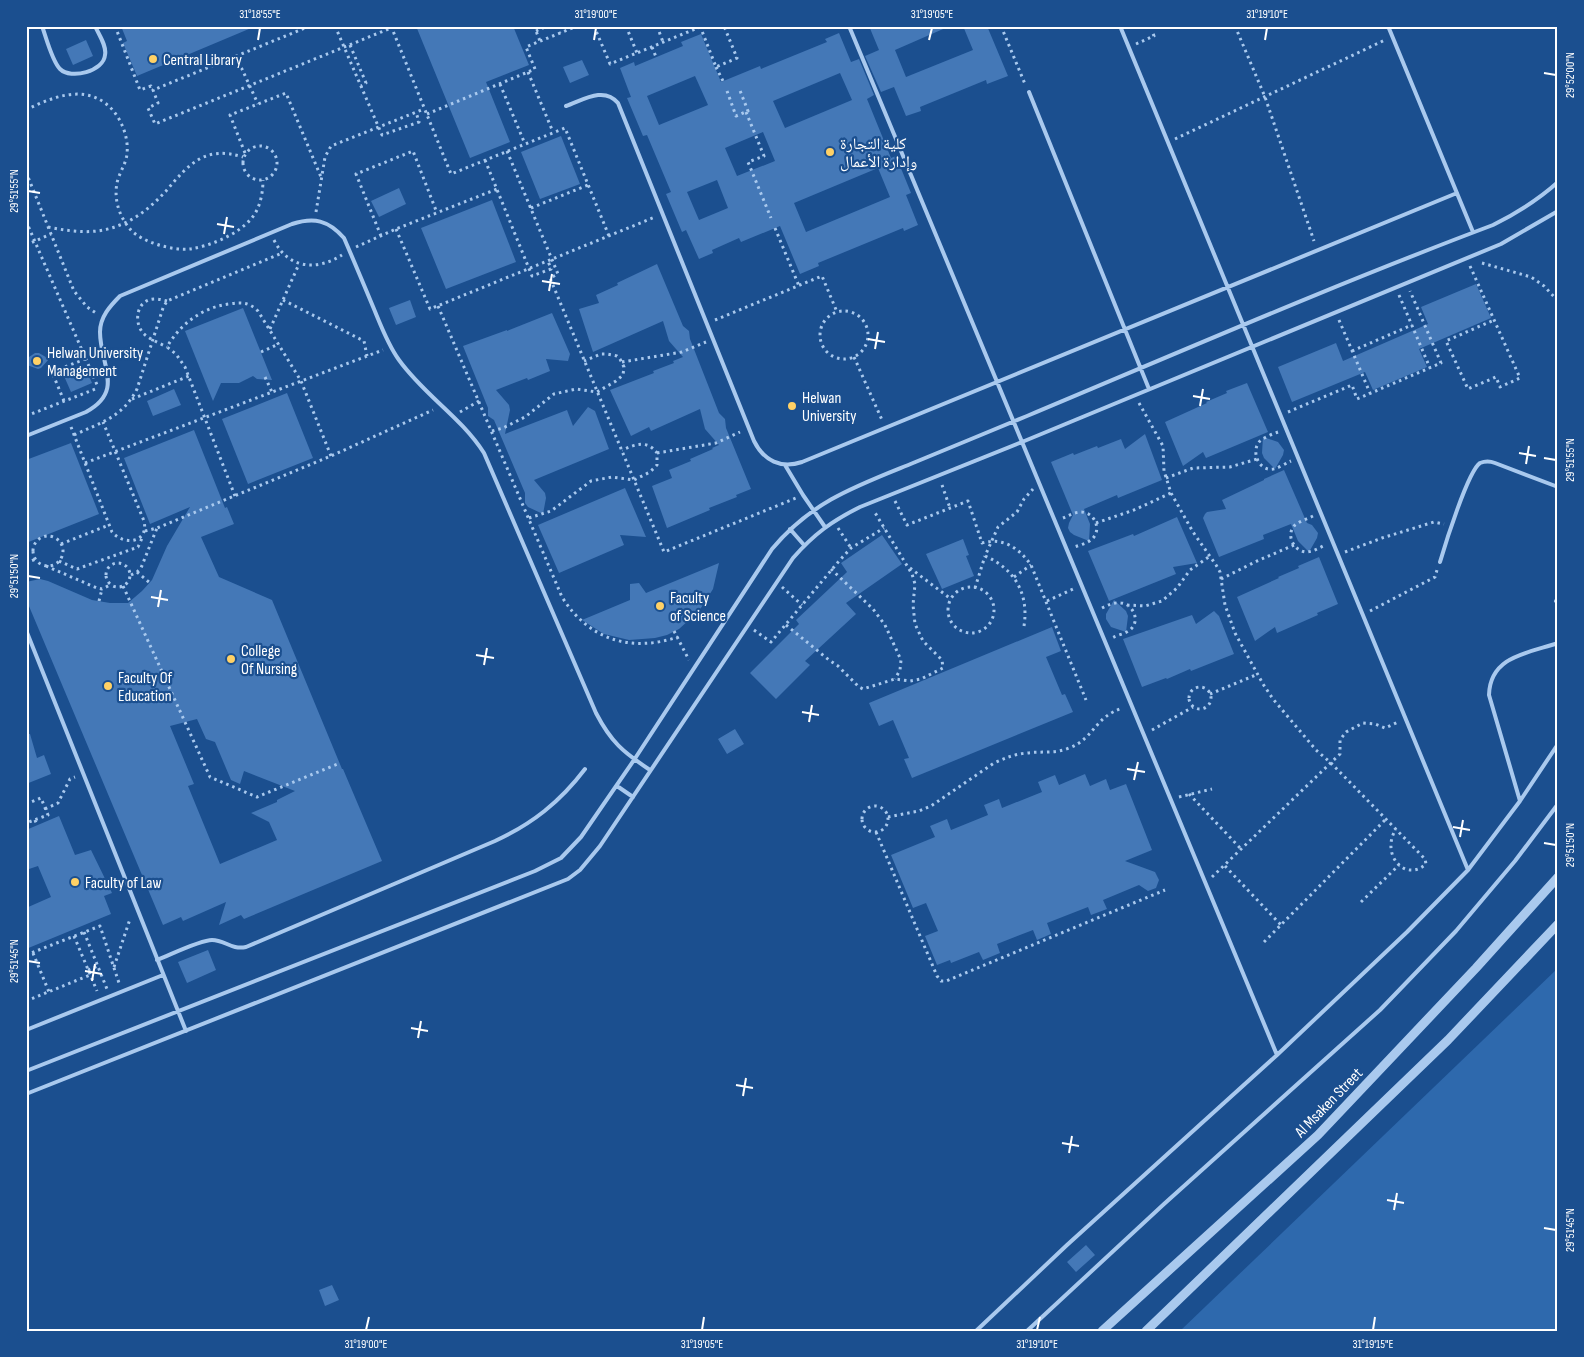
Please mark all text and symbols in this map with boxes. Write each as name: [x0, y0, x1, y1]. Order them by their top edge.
text: 31°18'55"E: [239, 7, 281, 22]
text: 31°19'00"E: [575, 7, 617, 22]
text: 31°19'05"E: [911, 7, 953, 22]
text: 31°19'10"E: [1246, 7, 1288, 22]
place label: Central Library: [163, 51, 242, 70]
text: 29°52'00"N: [1563, 52, 1578, 98]
marker: Central Library: [147, 53, 159, 65]
place label: كلية التجارة وإدارة الأعمال: [840, 135, 917, 172]
marker: كلية التجارة وإدارة الأعمال: [824, 146, 836, 158]
text: 29°51'55"N: [7, 169, 22, 213]
place label: Helwan University Management: [47, 344, 143, 381]
marker: Helwan University Management: [31, 355, 43, 367]
place label: Helwan University: [802, 389, 856, 426]
marker: Helwan University: [786, 400, 798, 412]
text: 29°51'55"N: [1563, 438, 1578, 482]
text: 29°51'50"N: [7, 554, 22, 598]
place label: Faculty of Science: [670, 589, 726, 626]
marker: Faculty of Science: [654, 600, 666, 612]
place label: College Of Nursing: [241, 642, 297, 679]
marker: College Of Nursing: [225, 653, 237, 665]
place label: Faculty Of Education: [118, 669, 173, 706]
marker: Faculty Of Education: [102, 680, 114, 692]
text: 29°51'50"N: [1563, 823, 1578, 867]
place label: Faculty of Law: [85, 874, 161, 893]
marker: Faculty of Law: [69, 876, 81, 888]
text: 29°51'45"N: [7, 939, 22, 983]
street label: Al Msaken Street: [1291, 1064, 1367, 1143]
text: 29°51'45"N: [1563, 1208, 1578, 1252]
text: 31°19'00"E: [345, 1337, 387, 1352]
text: 31°19'05"E: [681, 1337, 723, 1352]
text: 31°19'10"E: [1016, 1337, 1058, 1352]
text: 31°19'15"E: [1352, 1337, 1394, 1352]

